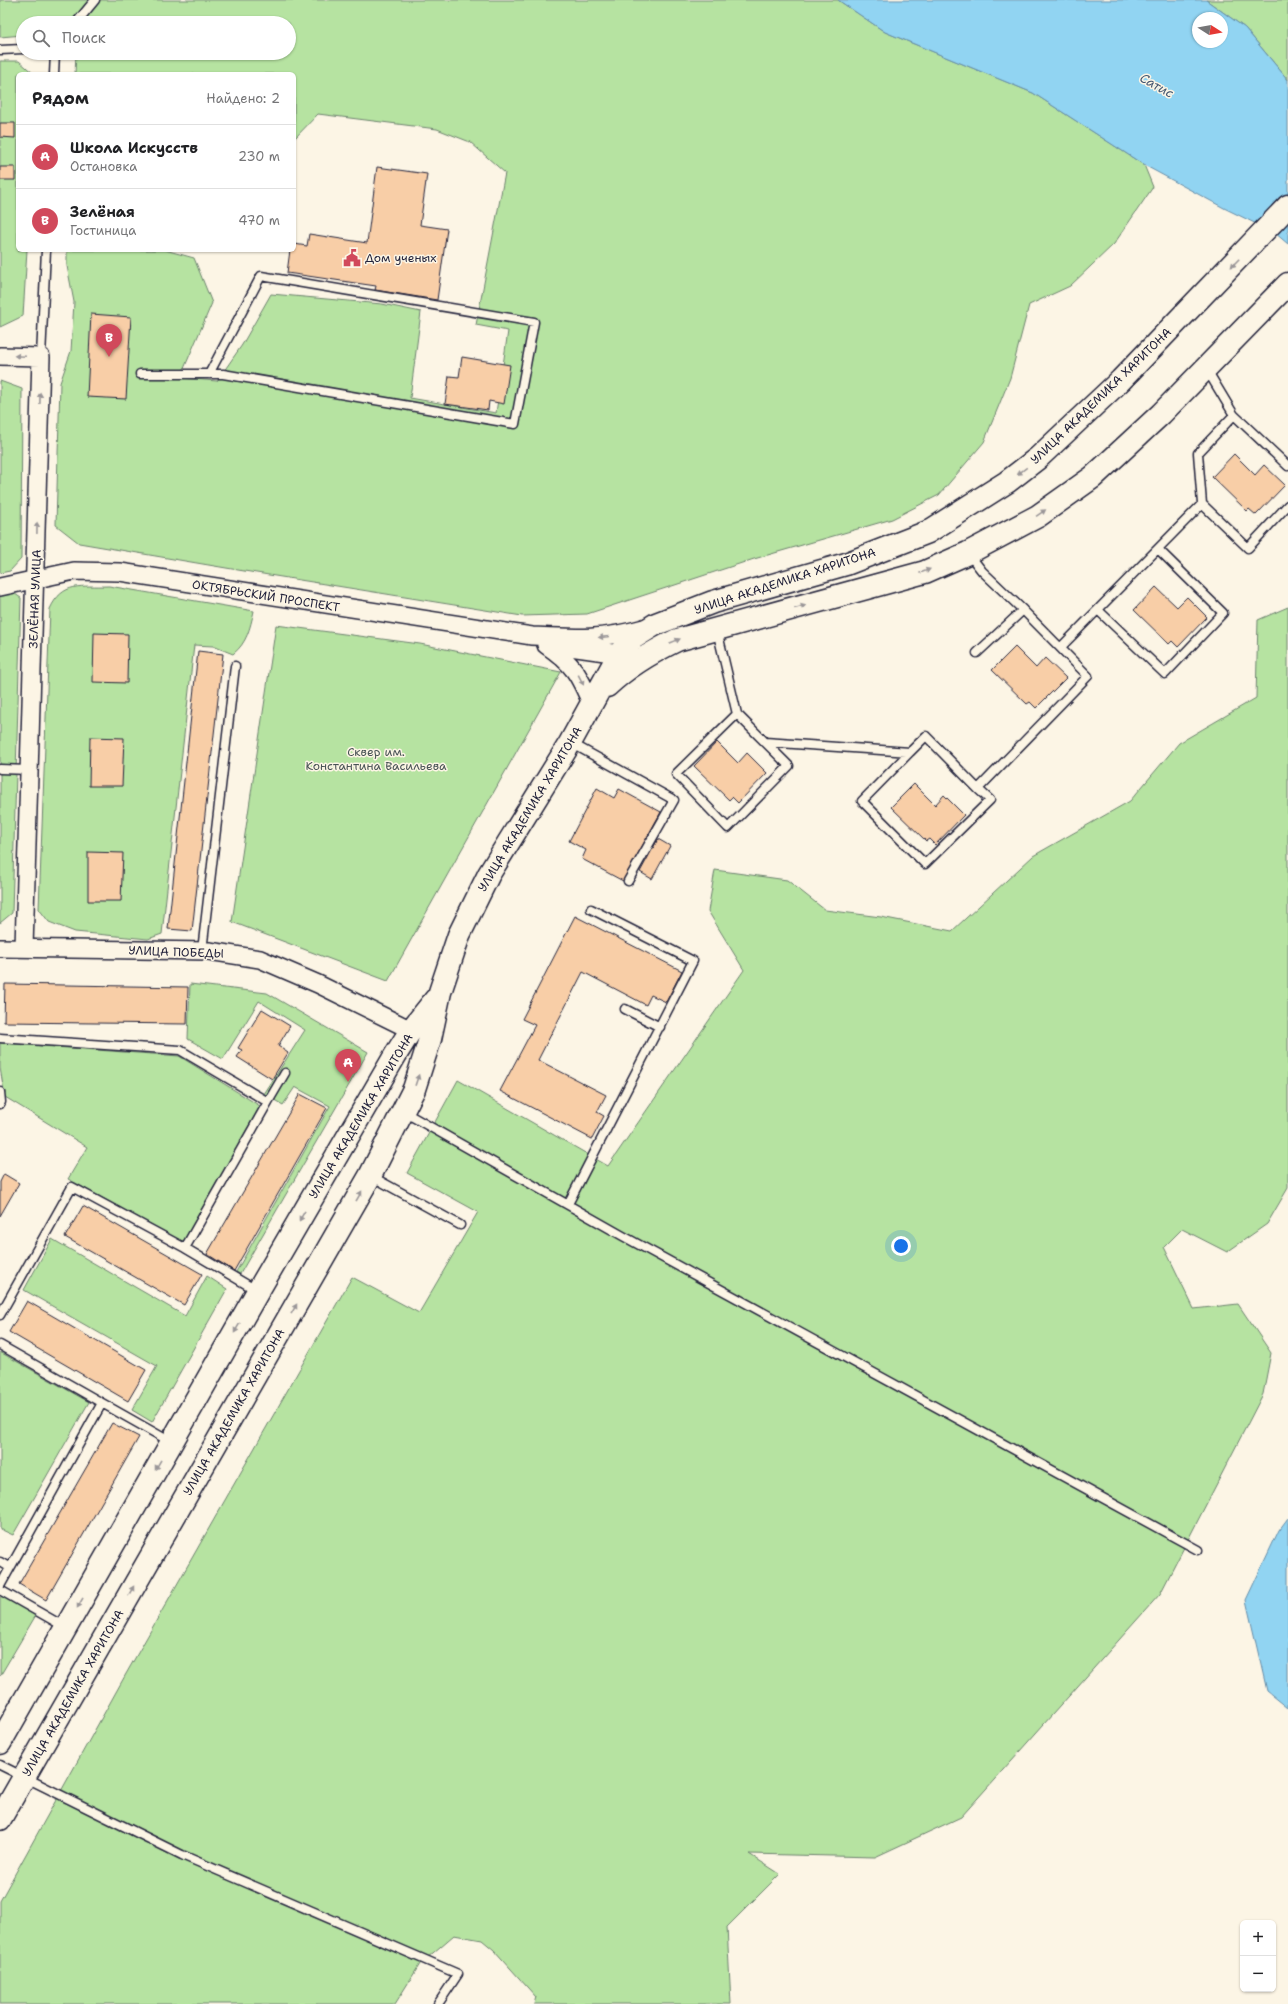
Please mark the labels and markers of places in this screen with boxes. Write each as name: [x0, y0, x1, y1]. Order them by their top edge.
public building icon: Дом ученых: [342, 248, 362, 268]
place label: Дом ученых: [365, 250, 437, 266]
pin: B: [96, 324, 122, 357]
pin: A: [335, 1049, 361, 1082]

